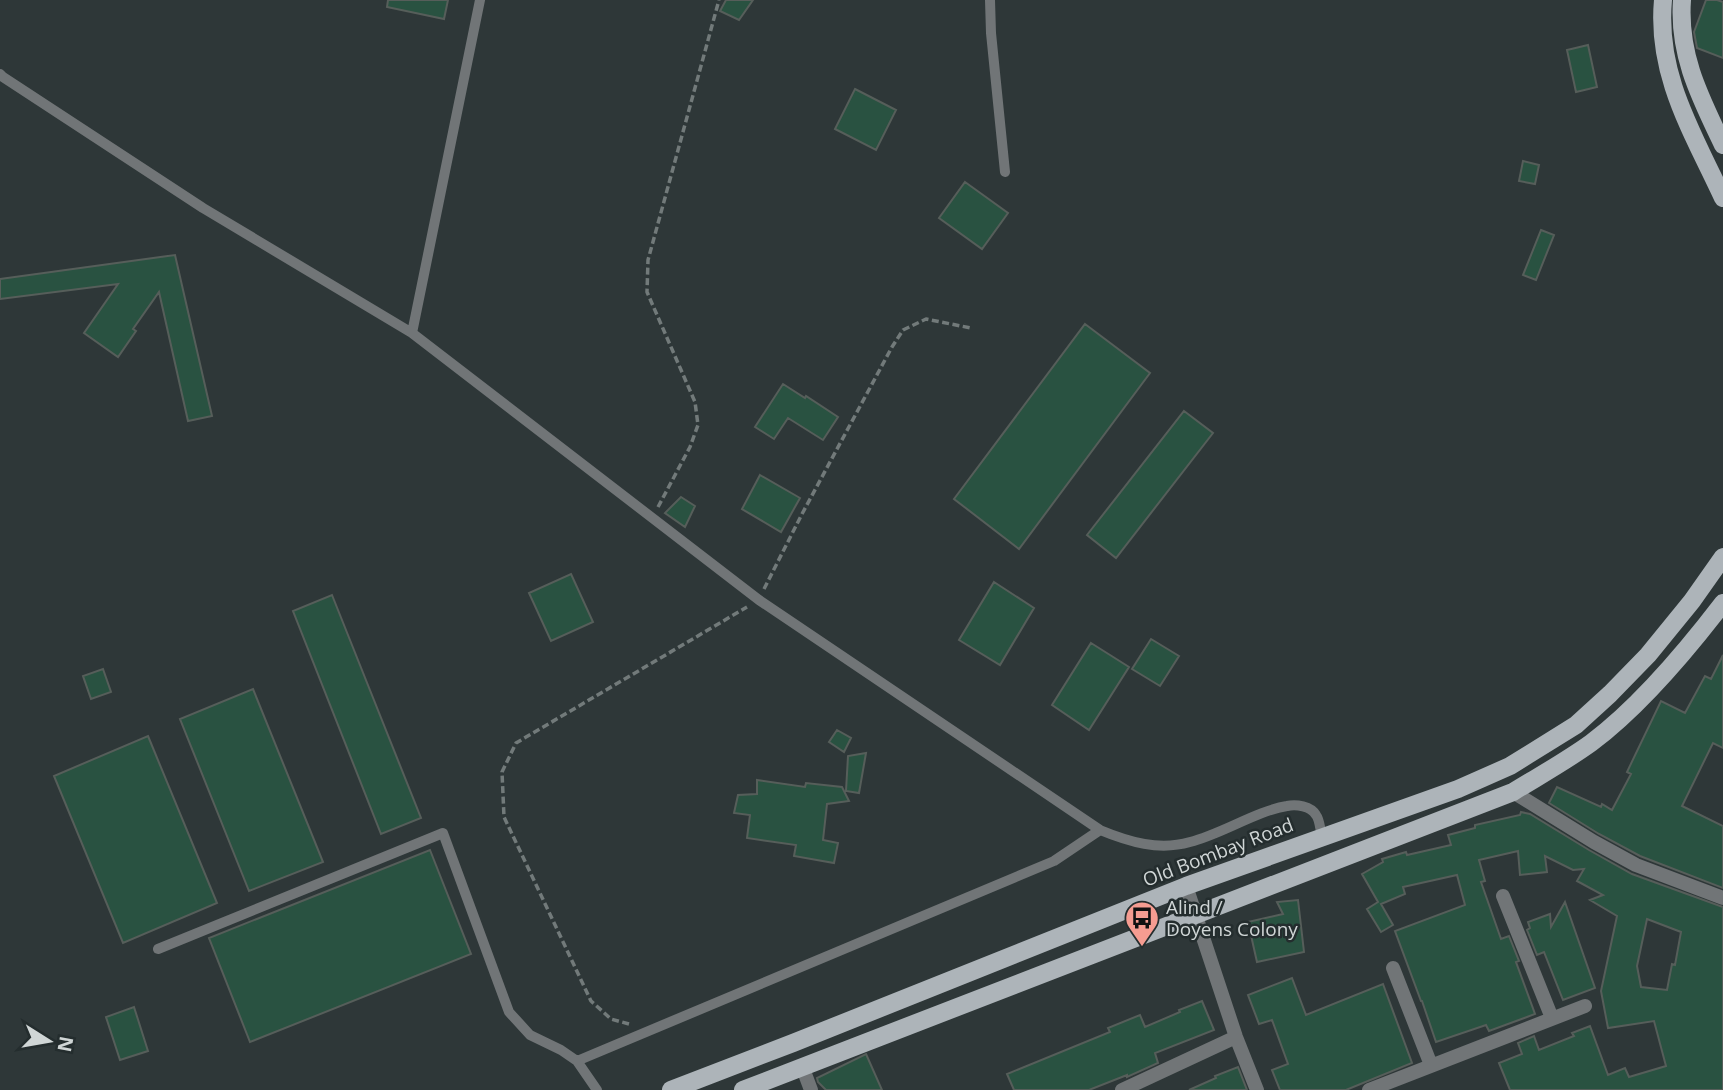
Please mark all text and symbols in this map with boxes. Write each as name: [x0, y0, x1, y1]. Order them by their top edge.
street label: Old Bombay Road: [1139, 811, 1297, 893]
place label: Alind / Doyens Colony: [1166, 894, 1298, 942]
bus stop icon: Alind / Doyens Colony: [1123, 899, 1161, 948]
north arrow: [14, 1006, 84, 1076]
text: N: [51, 1034, 80, 1054]

